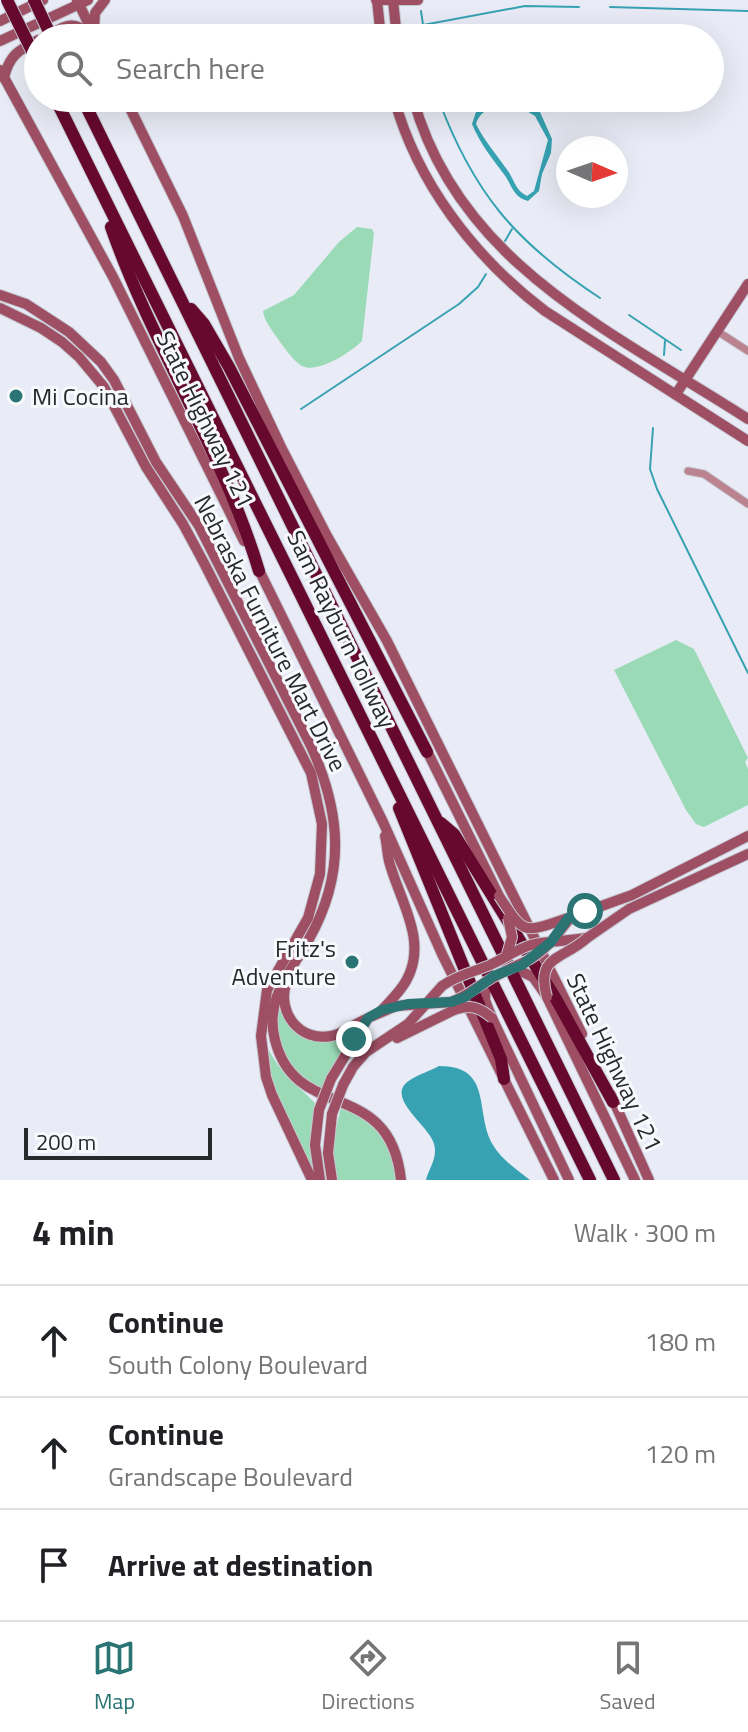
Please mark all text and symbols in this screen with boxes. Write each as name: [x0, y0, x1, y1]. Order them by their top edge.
search box: [24, 24, 724, 112]
text: Search here: [116, 45, 265, 91]
icon: search: [52, 46, 96, 90]
north arrow: [556, 136, 628, 208]
street label: State Highway 121: [148, 324, 264, 514]
place label: Mi Cocina: [32, 378, 129, 414]
marker: Mi Cocina: [7, 387, 25, 405]
street label: Nebraska Furniture Mart Drive: [186, 489, 356, 777]
street label: Sam Rayburn Tollway: [278, 524, 406, 734]
route start: [567, 893, 603, 929]
place label: Fritz's Adventure: [232, 930, 336, 994]
marker: Fritz's Adventure: [343, 953, 361, 971]
street label: State Highway 121: [558, 967, 672, 1157]
route end: [336, 1021, 372, 1057]
scale bar: [24, 1124, 212, 1160]
text: 200 m: [36, 1125, 96, 1159]
text: 4 min: [32, 1206, 115, 1258]
text: Walk · 300 m: [574, 1213, 716, 1252]
text: Continue: [108, 1299, 224, 1345]
icon: ahead: [32, 1319, 76, 1363]
text: 180 m: [645, 1322, 716, 1361]
text: South Colony Boulevard: [108, 1345, 368, 1384]
text: Continue: [108, 1411, 224, 1457]
icon: ahead: [32, 1431, 76, 1475]
text: 120 m: [645, 1434, 716, 1473]
text: Grandscape Boulevard: [108, 1457, 353, 1496]
text: Arrive at destination: [108, 1542, 373, 1588]
icon: arrive: [32, 1543, 76, 1587]
tab: Map: [92, 1636, 136, 1718]
tab: Directions: [321, 1636, 415, 1718]
tab: Saved: [600, 1636, 656, 1718]

